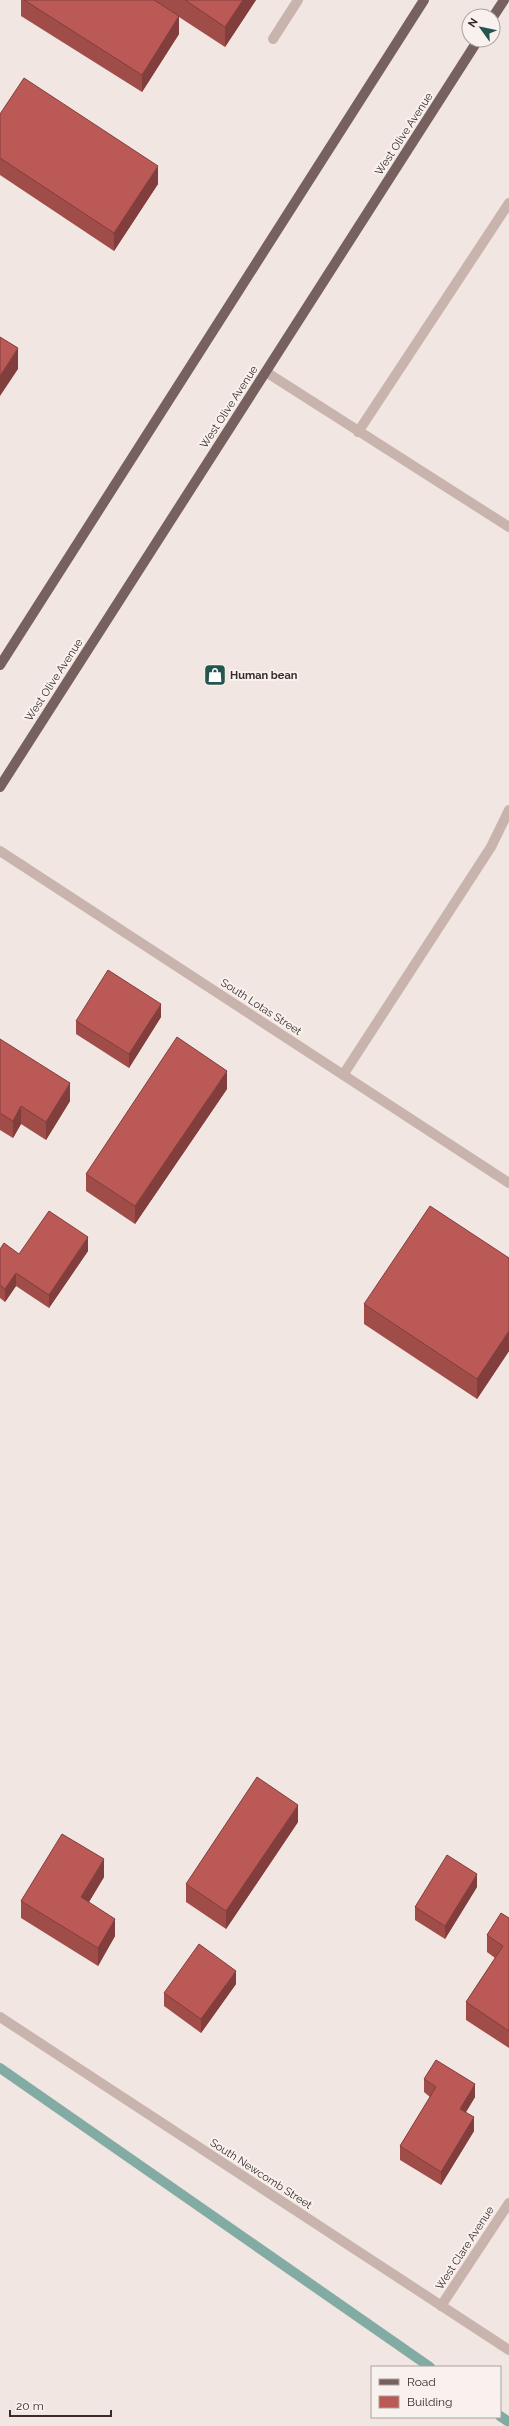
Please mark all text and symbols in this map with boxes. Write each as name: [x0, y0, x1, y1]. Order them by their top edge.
north arrow: [461, 8, 501, 48]
text: N: [465, 16, 481, 30]
street label: West Olive Avenue: [372, 90, 436, 178]
street label: West Olive Avenue: [197, 363, 261, 451]
street label: West Olive Avenue: [22, 636, 86, 724]
shop icon: Human bean: [202, 662, 228, 688]
place label: Human bean: [230, 669, 298, 682]
street label: South Lotas Street: [218, 976, 304, 1038]
street label: South Newcomb Street: [208, 2136, 315, 2212]
street label: West Clare Avenue: [433, 2203, 497, 2292]
legend: [371, 2366, 501, 2418]
text: Road: [407, 2375, 436, 2389]
scale bar: [10, 2392, 111, 2418]
text: Building: [407, 2395, 453, 2409]
text: 20 m: [16, 2399, 44, 2413]

